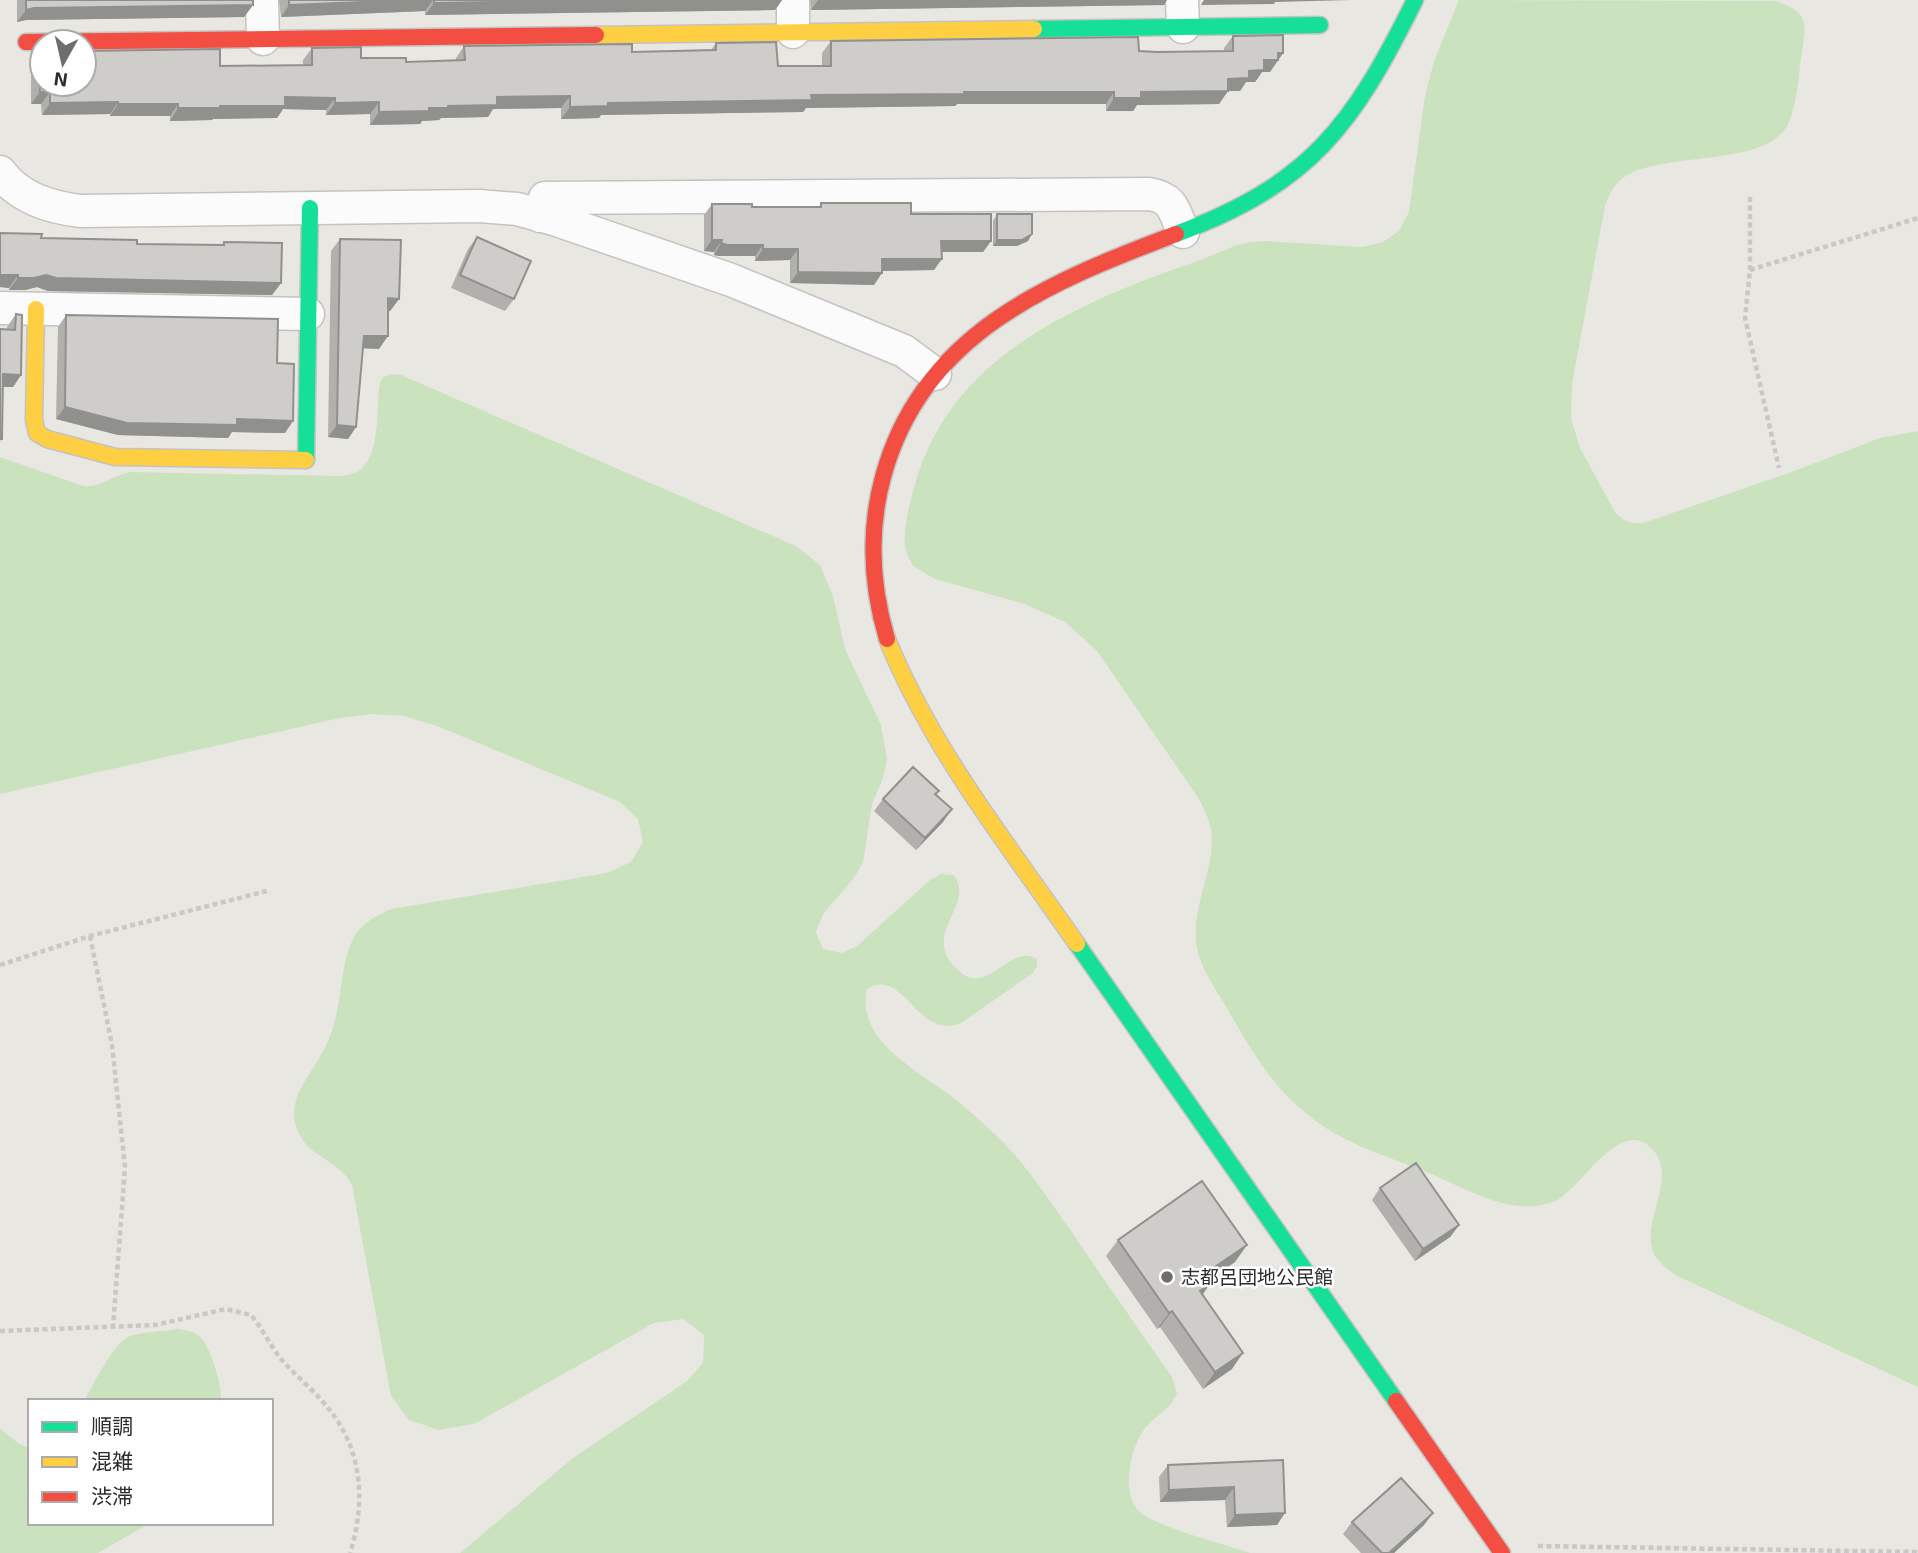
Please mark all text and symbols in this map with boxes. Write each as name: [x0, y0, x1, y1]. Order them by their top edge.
north arrow: [28, 28, 98, 98]
text: N: [52, 68, 69, 93]
place label: 志都呂団地公民館: [1181, 1265, 1333, 1288]
marker: 志都呂団地公民館: [1159, 1269, 1175, 1285]
legend: [28, 1399, 273, 1525]
text: 順調: [91, 1413, 133, 1438]
text: 混雑: [91, 1448, 133, 1473]
text: 渋滞: [91, 1483, 133, 1508]

